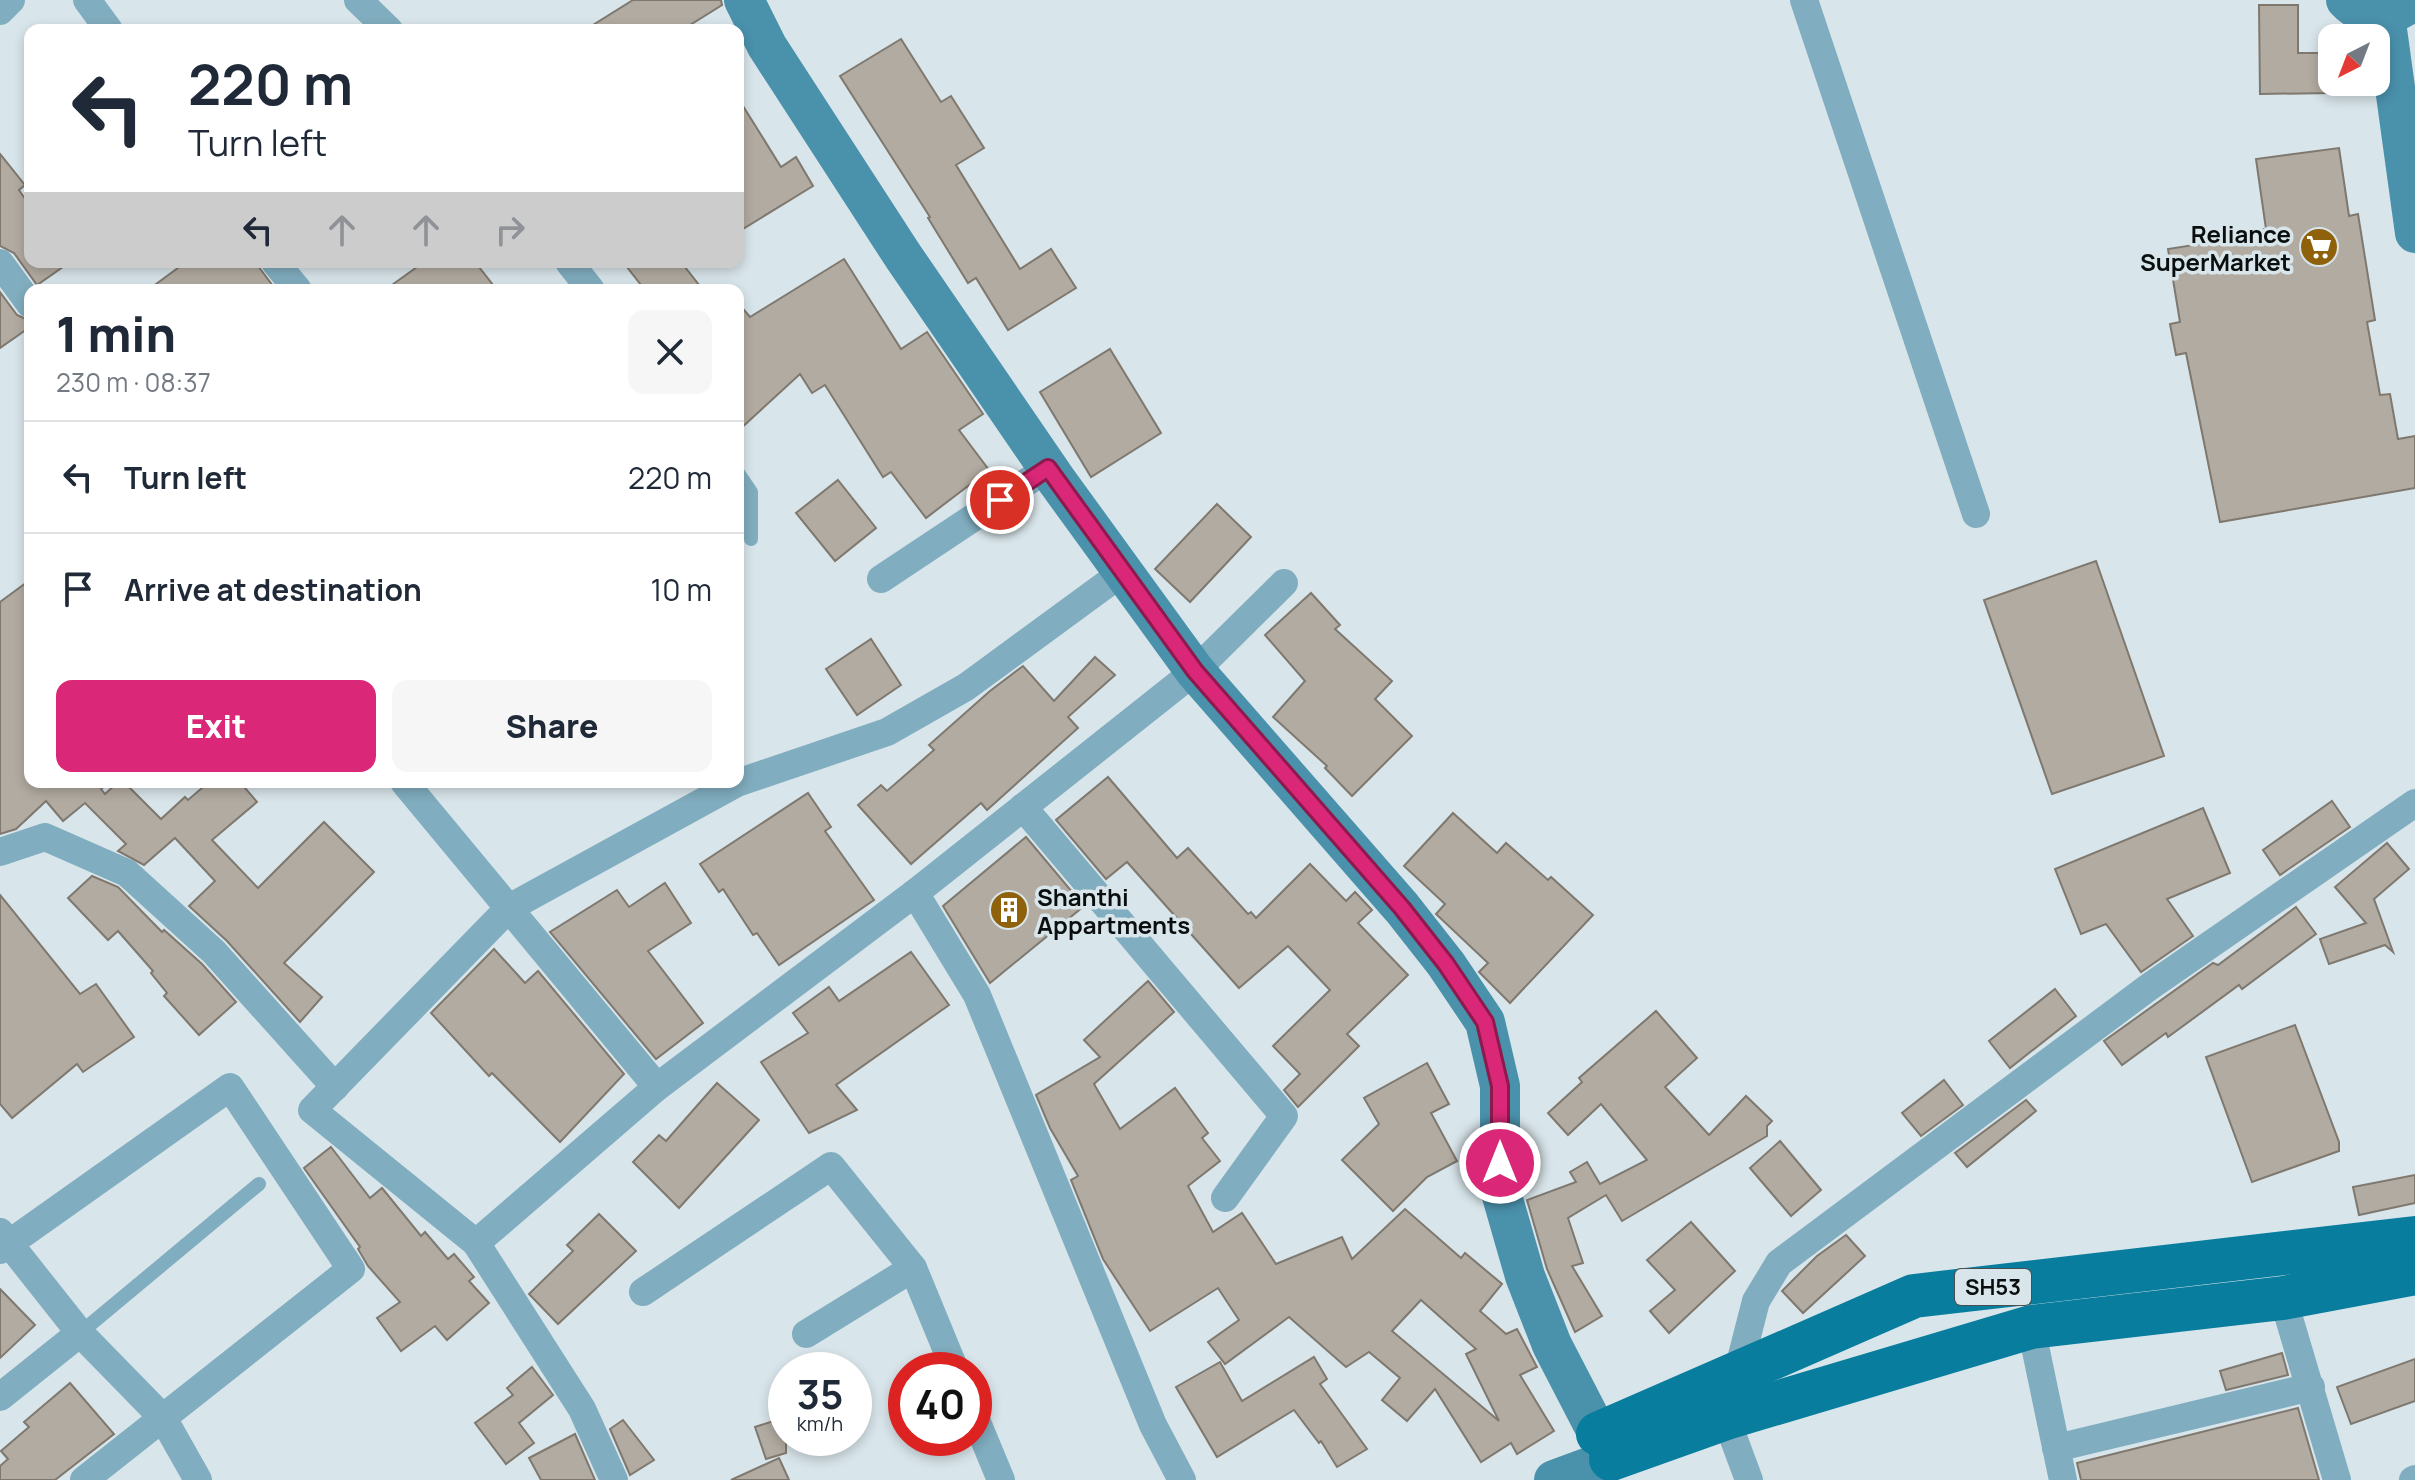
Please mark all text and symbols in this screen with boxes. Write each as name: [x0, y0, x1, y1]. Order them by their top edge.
north arrow: [2318, 24, 2390, 96]
map controls: [2318, 24, 2390, 96]
text: 220 m: [188, 45, 353, 122]
icon: left: [56, 56, 160, 160]
text: Turn left: [188, 118, 327, 167]
icon: left: [236, 208, 280, 252]
icon: ahead: [320, 208, 364, 252]
icon: ahead: [404, 208, 448, 252]
icon: right: [488, 208, 532, 252]
place label: Reliance SuperMarket: [2140, 217, 2291, 278]
supermarket icon: Reliance SuperMarket: [2298, 226, 2340, 268]
text: 1 min: [56, 301, 176, 366]
button: close: [628, 310, 712, 394]
text: 230 m · 08:37: [56, 364, 211, 400]
icon: left: [56, 455, 100, 499]
text: Turn left: [124, 457, 247, 498]
text: 220 m: [628, 457, 712, 498]
pin: [966, 466, 1034, 534]
icon: arrive: [978, 478, 1022, 522]
icon: arrive: [56, 567, 100, 611]
text: Arrive at destination: [124, 569, 422, 610]
text: 10 m: [651, 569, 712, 610]
button: Exit: [56, 680, 376, 772]
button: Share: [392, 680, 712, 772]
place label: Shanthi Appartments: [1037, 880, 1190, 941]
building icon: Shanthi Appartments: [988, 889, 1030, 931]
position arrow: [1458, 1121, 1542, 1205]
road number: SH53: [1955, 1269, 2031, 1305]
speed limit sign: 40: [888, 1352, 992, 1456]
text: 35: [797, 1366, 843, 1421]
text: km/h: [797, 1410, 843, 1437]

